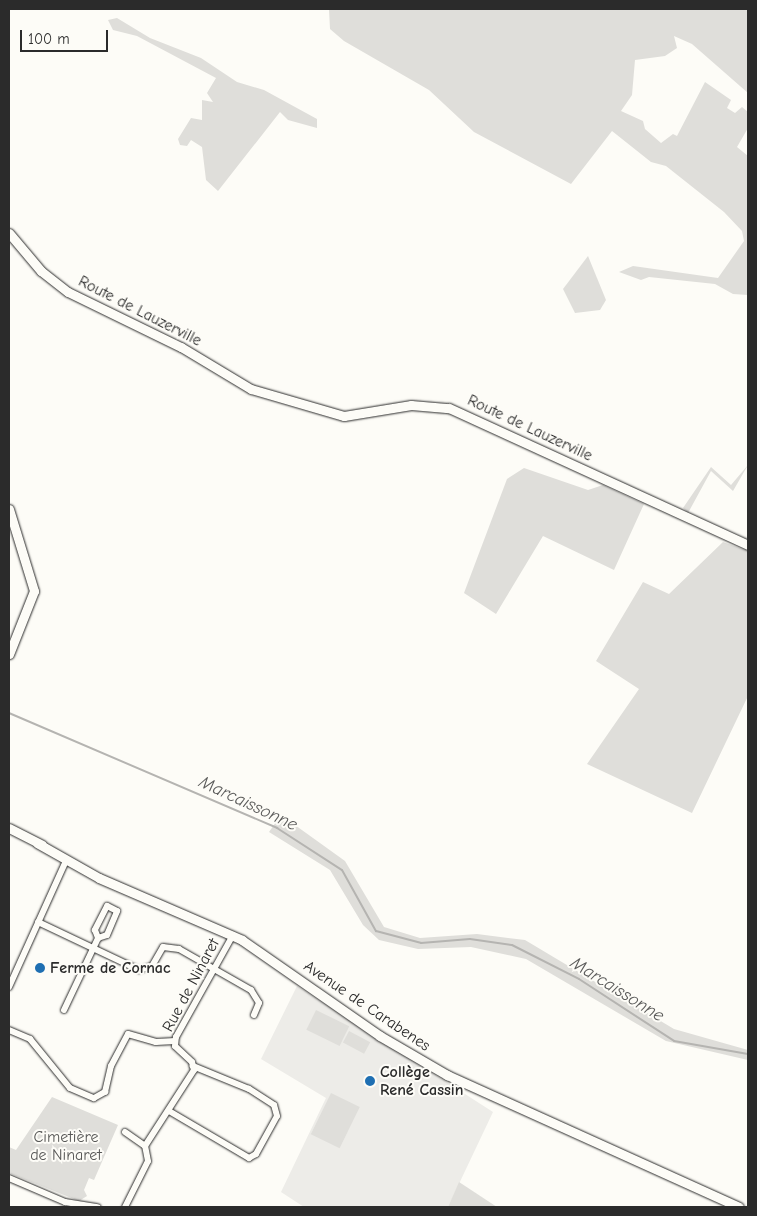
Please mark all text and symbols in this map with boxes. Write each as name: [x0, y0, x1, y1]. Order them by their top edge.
scale bar: [22, 20, 110, 52]
text: 100 m: [28, 30, 70, 48]
street label: Route de Lauzerville: [75, 272, 205, 350]
street label: Route de Lauzerville: [464, 391, 596, 465]
water label: Marcaissonne: [195, 772, 301, 836]
street label: Rue de Ninaret: [158, 935, 224, 1035]
water label: Marcaissonne: [566, 953, 668, 1027]
street label: Avenue de Carabenes: [300, 957, 434, 1055]
place label: Ferme de Cornac: [50, 958, 170, 978]
marker: Ferme de Cornac: [34, 962, 46, 974]
place label: Collège René Cassin: [380, 1062, 463, 1100]
marker: Collège René Cassin: [364, 1075, 376, 1087]
park label: Cimetière de Ninaret: [30, 1127, 102, 1165]

